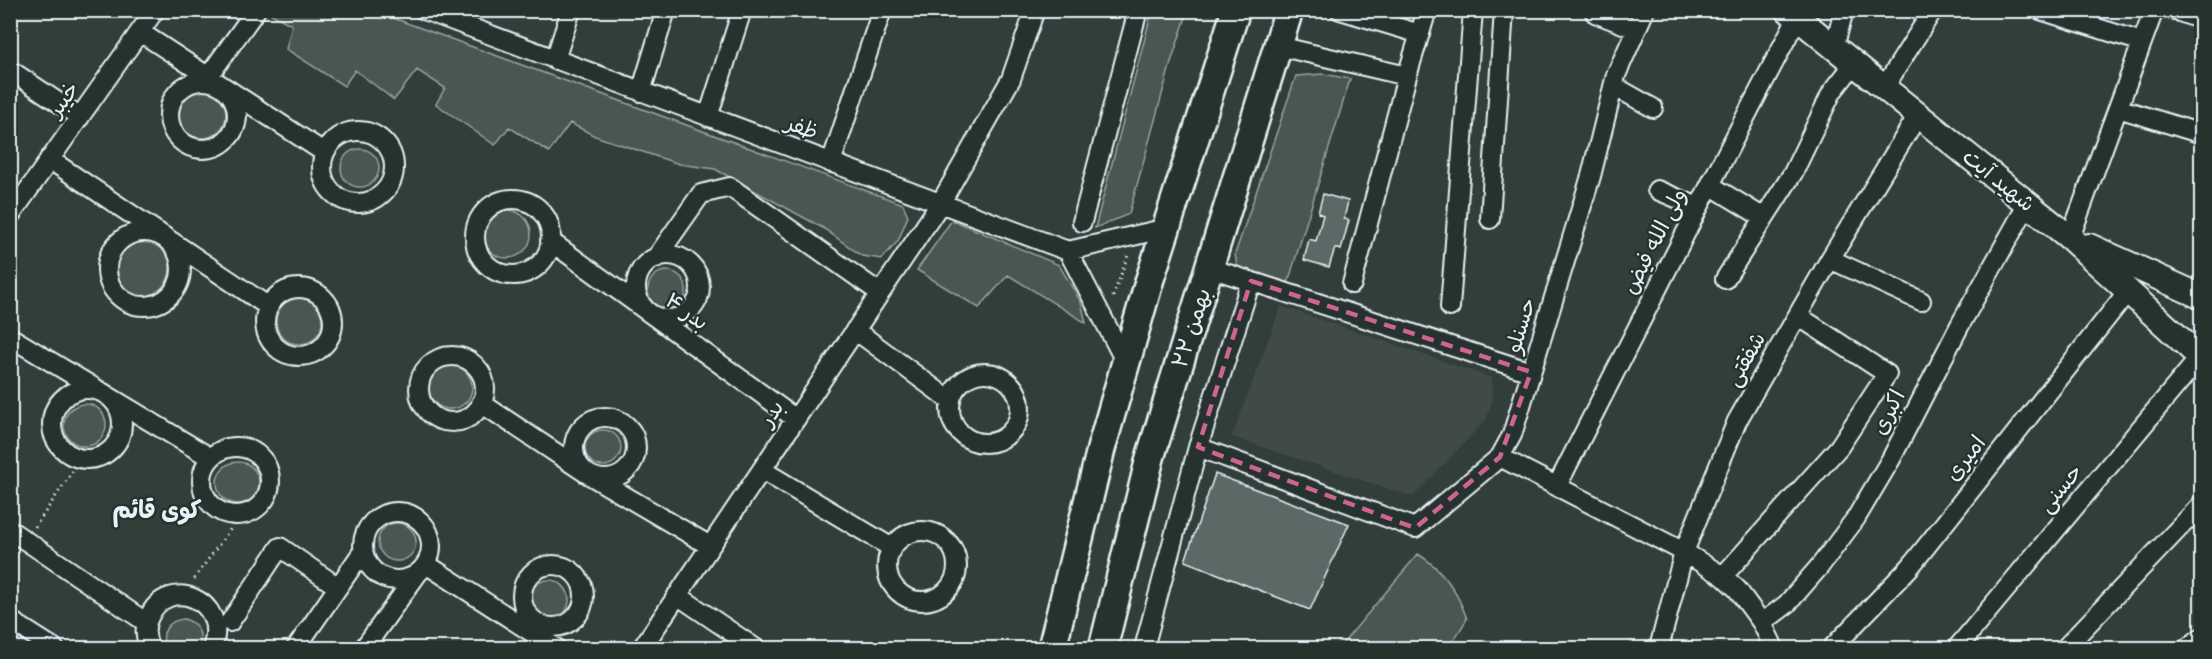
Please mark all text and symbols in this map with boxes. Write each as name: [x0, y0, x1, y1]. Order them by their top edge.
street label: خیبر: [40, 76, 85, 124]
street label: ظفر: [780, 108, 822, 145]
street label: شهید آیت: [1957, 143, 2041, 217]
street label: ولی الله فیض: [1616, 184, 1693, 299]
street label: ۲۲ بهمن: [1165, 285, 1217, 371]
street label: بدر ۴: [660, 286, 714, 336]
street label: حسنلو: [1499, 295, 1541, 357]
street label: شفقتی: [1719, 327, 1772, 391]
street label: اکبری: [1865, 385, 1911, 439]
street label: بدر: [751, 395, 789, 433]
street label: امیری: [1939, 430, 1991, 486]
street label: حسنی: [2032, 458, 2089, 518]
district label: کوی قائم: [113, 495, 202, 528]

